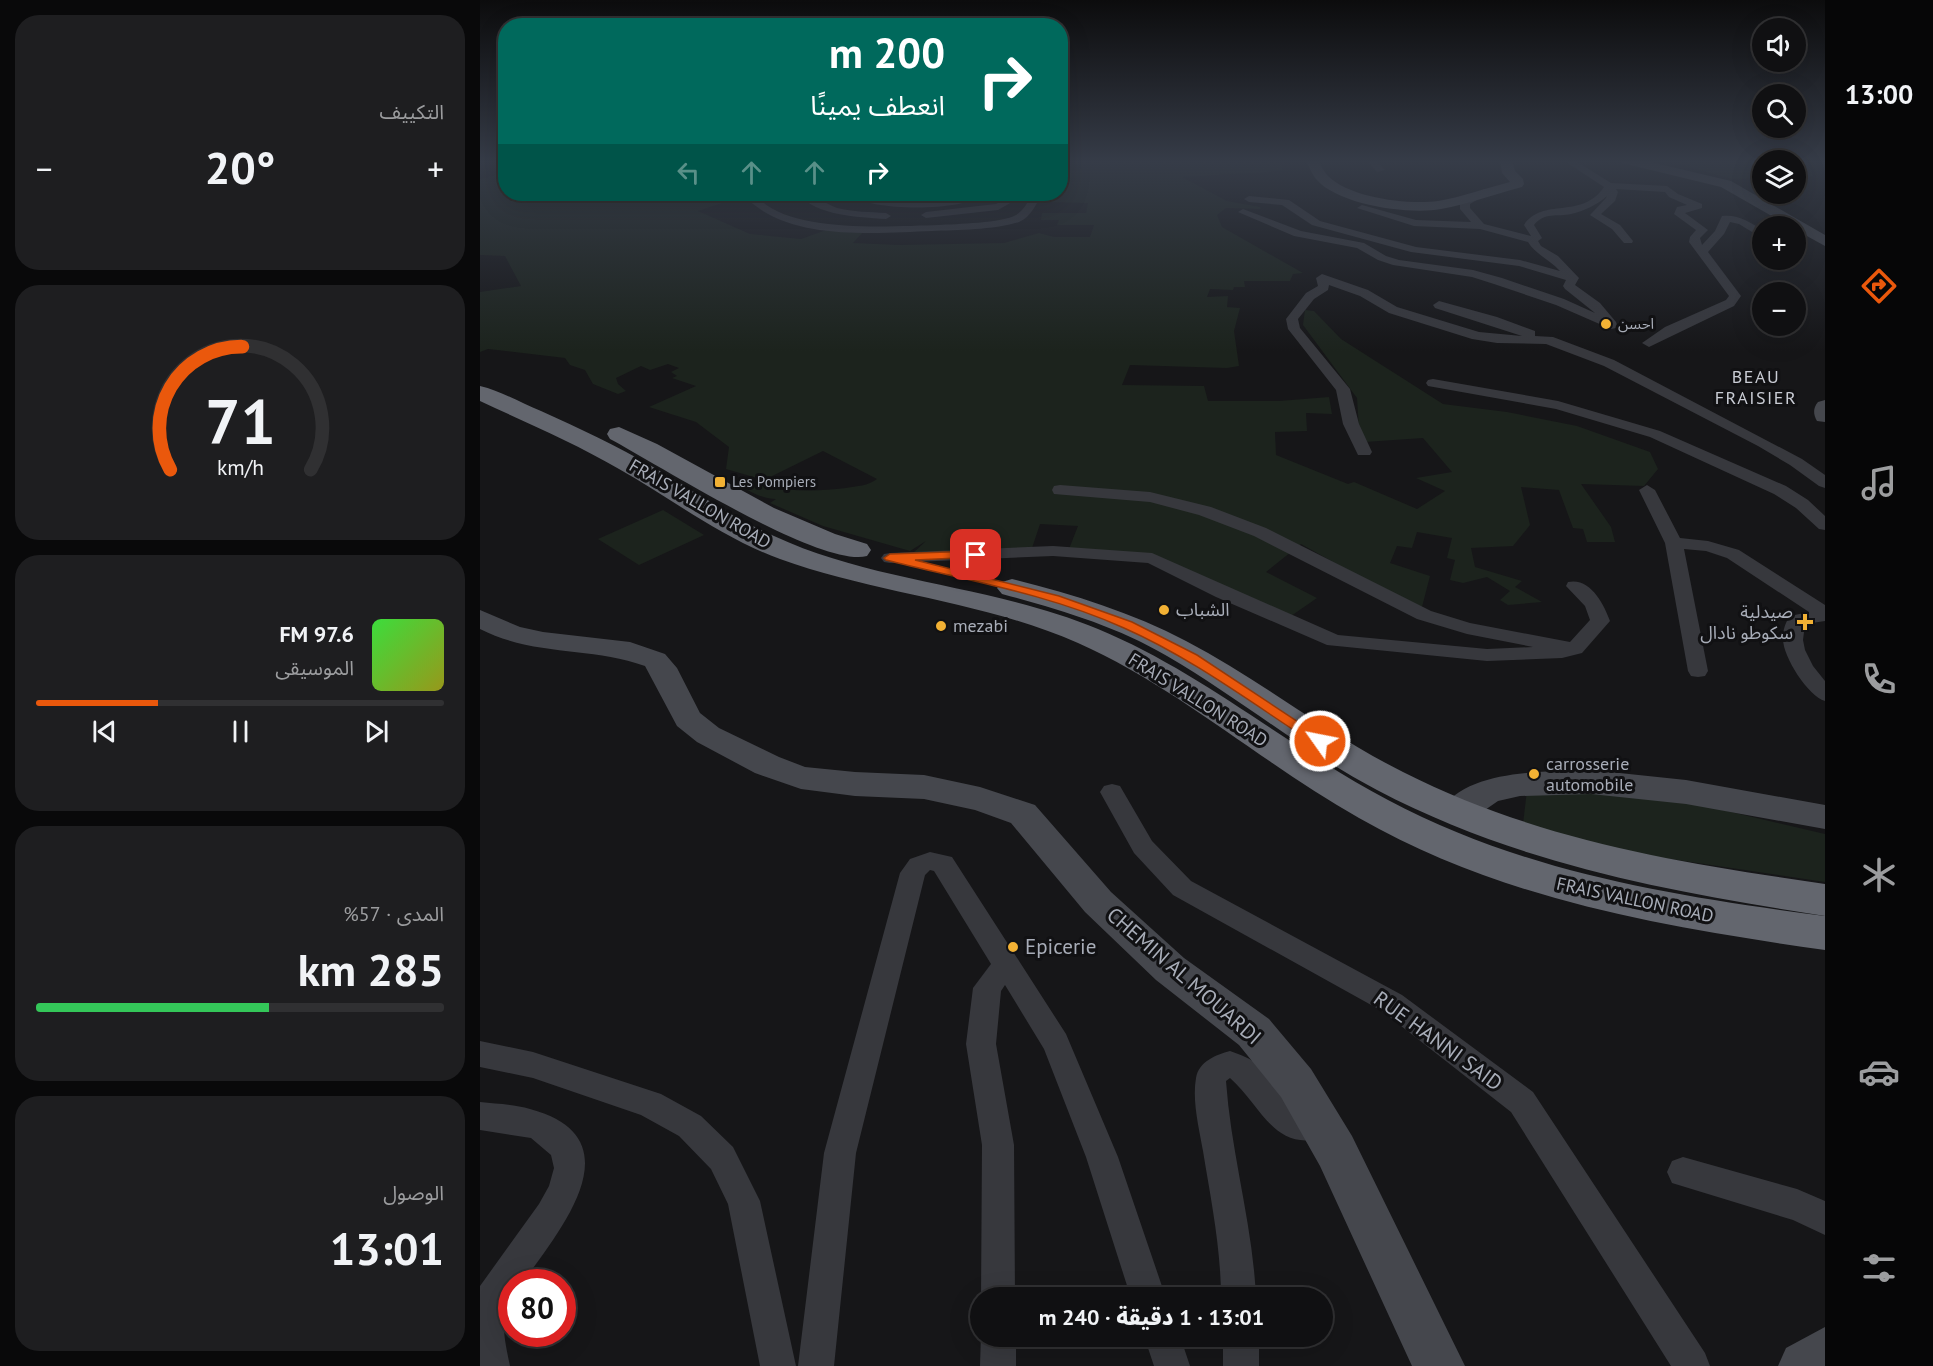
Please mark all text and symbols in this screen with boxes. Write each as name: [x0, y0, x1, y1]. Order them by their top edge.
map controls: [1752, 18, 1806, 336]
button: sound: [1752, 18, 1806, 72]
text: 200 m: [829, 25, 945, 80]
icon: right: [966, 42, 1044, 120]
text: 13:00: [1845, 77, 1913, 111]
button: search: [1752, 84, 1806, 138]
text: انعطف يمينًا: [810, 88, 945, 122]
text: التكييف: [380, 99, 444, 125]
text: 20°: [205, 138, 275, 196]
text: −: [36, 147, 53, 190]
text: +: [427, 147, 444, 190]
button: layers: [1752, 150, 1806, 204]
icon: left: [672, 156, 705, 189]
icon: ahead: [735, 156, 768, 189]
icon: ahead: [798, 156, 831, 189]
icon: right: [861, 156, 894, 189]
button: +: [1752, 216, 1806, 270]
icon: directions: [1858, 265, 1900, 307]
button: −: [1752, 282, 1806, 336]
place label: احسن: [1618, 314, 1654, 333]
marker: احسن: [1599, 317, 1613, 331]
district label: BEAU FRAISIER: [1715, 365, 1797, 409]
text: 71: [205, 380, 275, 461]
text: km/h: [216, 453, 263, 481]
street label: FRAIS VALLON ROAD: [625, 454, 775, 553]
icon: music: [1858, 462, 1900, 504]
place label: Les Pompiers: [732, 472, 816, 491]
marker: Les Pompiers: [713, 475, 727, 489]
pin: [950, 529, 1001, 580]
icon: arrive: [959, 538, 992, 571]
place label: الشباب: [1176, 598, 1230, 621]
place label: صيدلية سكوطو نادال: [1700, 600, 1793, 644]
marker: الشباب: [1157, 603, 1171, 617]
place label: mezabi: [953, 614, 1008, 637]
marker: صيدلية سكوطو نادال: [1798, 615, 1812, 629]
marker: mezabi: [934, 619, 948, 633]
text: 97.6 FM: [279, 620, 354, 648]
street label: FRAIS VALLON ROAD: [1124, 647, 1272, 752]
text: الموسيقى: [275, 655, 354, 681]
icon: phone: [1858, 658, 1900, 700]
position arrow: [1288, 709, 1352, 773]
icon: previous: [88, 715, 121, 748]
icon: pause: [224, 715, 257, 748]
icon: next: [360, 715, 393, 748]
place label: carrosserie automobile: [1546, 752, 1633, 796]
marker: carrosserie automobile: [1527, 767, 1541, 781]
icon: climate: [1858, 854, 1900, 896]
street label: FRAIS VALLON ROAD: [1555, 872, 1716, 927]
text: المدى · 57%: [343, 901, 444, 927]
street label: CHEMIN AL MOUARDI: [1101, 901, 1267, 1050]
place label: Epicerie: [1025, 933, 1096, 960]
text: 285 km: [298, 940, 444, 998]
marker: Epicerie: [1006, 940, 1020, 954]
street label: RUE HANNI SAID: [1369, 985, 1508, 1096]
icon: car: [1858, 1051, 1900, 1093]
text: الوصول: [383, 1180, 444, 1206]
text: 13:01: [330, 1219, 444, 1277]
icon: filters: [1858, 1247, 1900, 1289]
speed limit sign: 80: [498, 1269, 576, 1347]
text: 13:01 · 1 دقيقة · 240 m: [1039, 1303, 1264, 1331]

